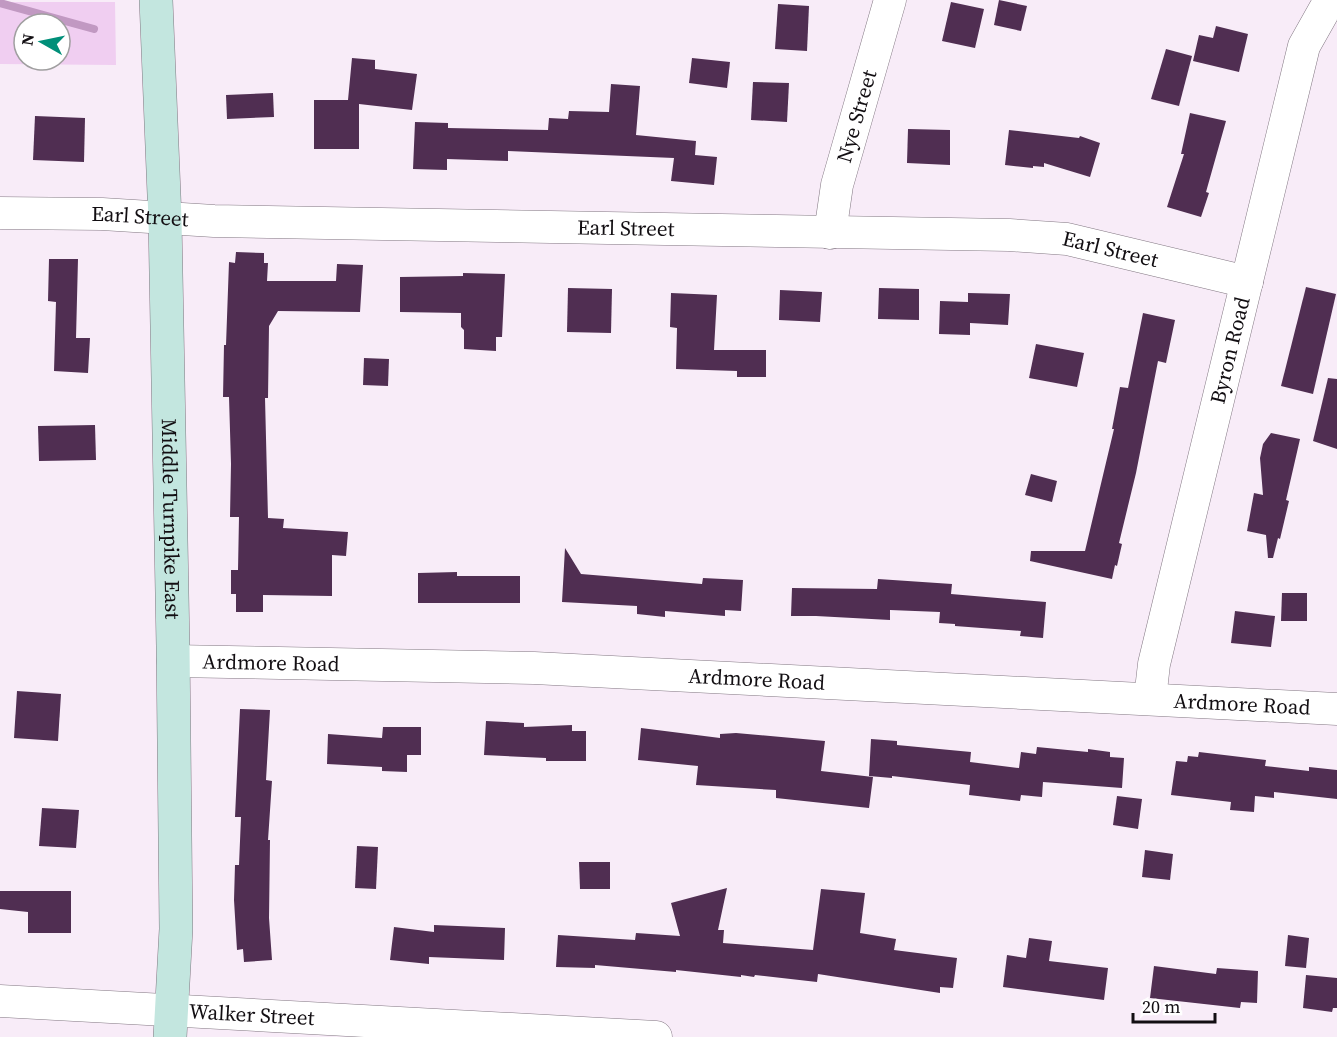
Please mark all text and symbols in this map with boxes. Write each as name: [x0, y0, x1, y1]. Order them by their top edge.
north arrow: [12, 12, 72, 72]
text: N: [15, 32, 39, 47]
street label: Nye Street: [829, 66, 883, 166]
street label: Earl Street: [91, 199, 190, 233]
street label: Earl Street: [577, 212, 675, 243]
street label: Earl Street: [1060, 223, 1161, 274]
street label: Byron Road: [1203, 294, 1257, 407]
street label: Middle Turnpike East: [155, 418, 187, 620]
street label: Ardmore Road: [202, 647, 340, 678]
street label: Ardmore Road: [688, 661, 826, 697]
street label: Ardmore Road: [1173, 686, 1311, 722]
scale bar: [1133, 986, 1216, 1024]
text: 20 m: [1142, 994, 1180, 1019]
street label: Walker Street: [188, 996, 315, 1032]

